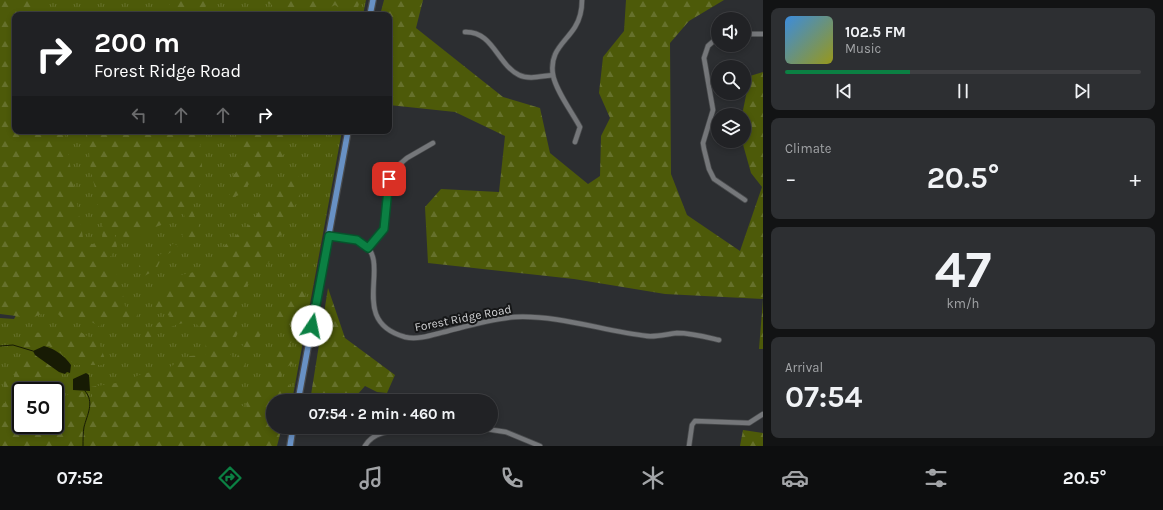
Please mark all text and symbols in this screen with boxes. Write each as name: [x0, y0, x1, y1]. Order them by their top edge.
map controls: [711, 12, 751, 148]
button: sound: [711, 12, 751, 52]
text: 102.5 FM: [845, 23, 906, 41]
text: 200 m: [94, 26, 180, 59]
icon: right: [28, 28, 80, 80]
text: Music: [845, 41, 881, 56]
text: Forest Ridge Road: [94, 60, 241, 82]
button: search: [711, 60, 751, 100]
icon: previous: [833, 80, 855, 102]
icon: pause: [952, 80, 974, 102]
icon: next: [1071, 80, 1093, 102]
icon: left: [128, 104, 150, 126]
icon: ahead: [170, 104, 192, 126]
icon: ahead: [212, 104, 234, 126]
icon: right: [254, 104, 276, 126]
button: layers: [711, 108, 751, 148]
text: Climate: [785, 141, 831, 156]
text: 20.5°: [927, 160, 999, 196]
pin: [372, 162, 406, 196]
text: −: [785, 166, 797, 192]
text: +: [1129, 166, 1141, 192]
icon: arrive: [378, 168, 400, 190]
text: 47: [935, 239, 991, 300]
text: km/h: [947, 296, 979, 311]
street label: Forest Ridge Road: [414, 302, 512, 334]
position arrow: [291, 305, 333, 347]
text: Arrival: [785, 360, 823, 375]
text: 07:54: [785, 379, 862, 415]
speed limit sign: 50: [12, 382, 64, 434]
text: 07:54 · 2 min · 460 m: [308, 405, 456, 423]
icon: directions: [216, 464, 244, 492]
icon: music: [357, 464, 385, 492]
icon: phone: [498, 464, 526, 492]
icon: climate: [639, 464, 667, 492]
icon: car: [781, 464, 809, 492]
icon: filters: [922, 464, 950, 492]
text: 07:52: [57, 467, 103, 489]
text: 20.5°: [1063, 467, 1106, 489]

